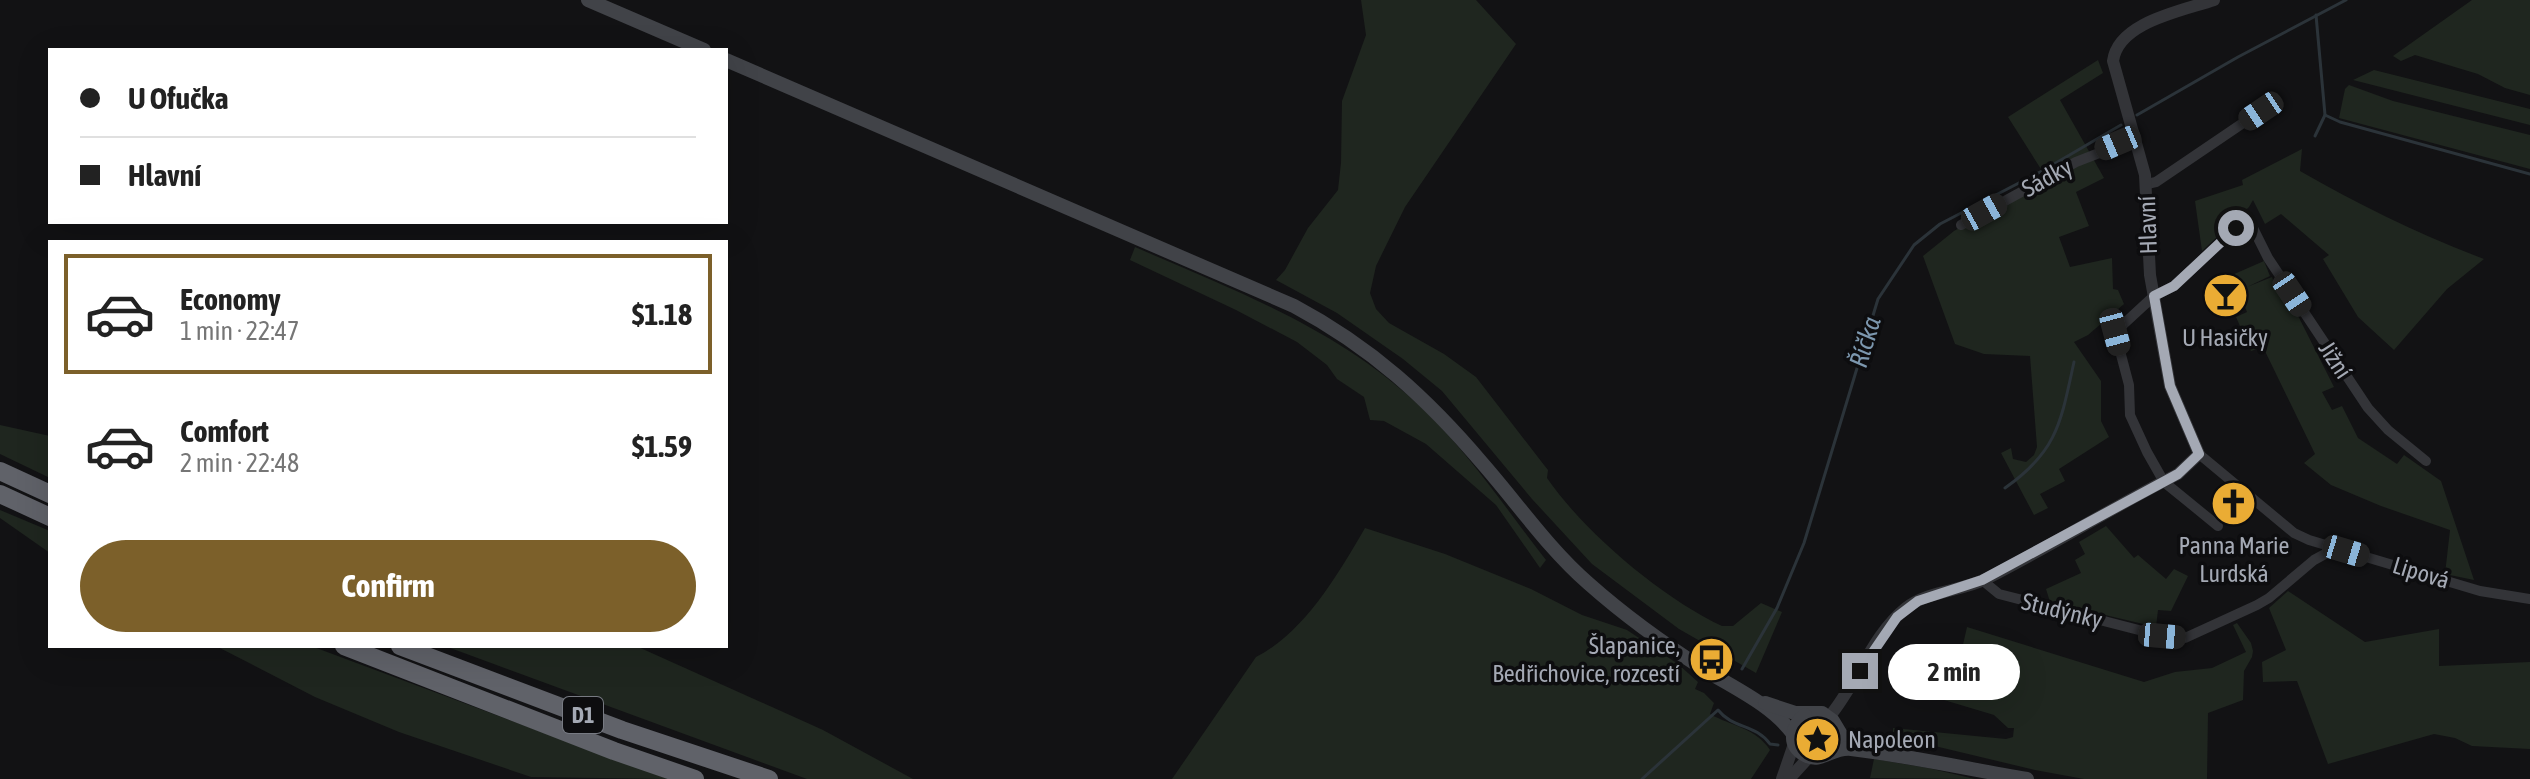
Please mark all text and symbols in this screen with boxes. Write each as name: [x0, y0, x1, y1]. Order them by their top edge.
text: U Ofučka: [128, 81, 228, 115]
car: [2234, 88, 2288, 134]
car: [2091, 123, 2145, 163]
street label: Sádky: [2017, 153, 2077, 202]
text: Hlavní: [128, 158, 201, 192]
car: [1957, 190, 2011, 234]
street label: Hlavní: [2133, 195, 2162, 255]
route start: [2218, 210, 2254, 246]
car: [2269, 267, 2315, 321]
bar icon: U Hasičky: [2201, 272, 2249, 320]
icon: car: [84, 278, 156, 350]
text: Economy: [180, 282, 281, 316]
text: $1.18: [632, 297, 692, 331]
car: [2097, 306, 2133, 358]
water label: Říčka: [1843, 313, 1887, 371]
text: 1 min · 22:47: [180, 316, 299, 346]
place label: U Hasičky: [2182, 324, 2268, 351]
street label: Jižní: [2313, 336, 2357, 383]
icon: car: [84, 410, 156, 482]
text: Comfort: [180, 414, 269, 448]
text: $1.59: [632, 429, 692, 463]
text: 2 min · 22:48: [180, 448, 299, 478]
church icon: Panna Marie Lurdská: [2210, 480, 2258, 528]
place label: Panna Marie Lurdská: [2179, 532, 2289, 587]
car: [2320, 533, 2372, 569]
button: Confirm: [80, 540, 696, 632]
street label: Lipová: [2389, 551, 2453, 594]
street label: Studýnky: [2019, 588, 2105, 634]
car: [2137, 622, 2187, 650]
place label: Šlapanice, Bedřichovice, rozcestí: [1492, 632, 1680, 687]
bus stop icon: Šlapanice, Bedřichovice, rozcestí: [1687, 636, 1735, 684]
callout: 2 min: [1888, 643, 2020, 699]
route end: [1842, 653, 1878, 689]
text: 2 min: [1927, 657, 1981, 687]
road number: D1: [563, 697, 603, 733]
place icon: Napoleon: [1793, 716, 1841, 764]
place label: Napoleon: [1848, 726, 1936, 753]

